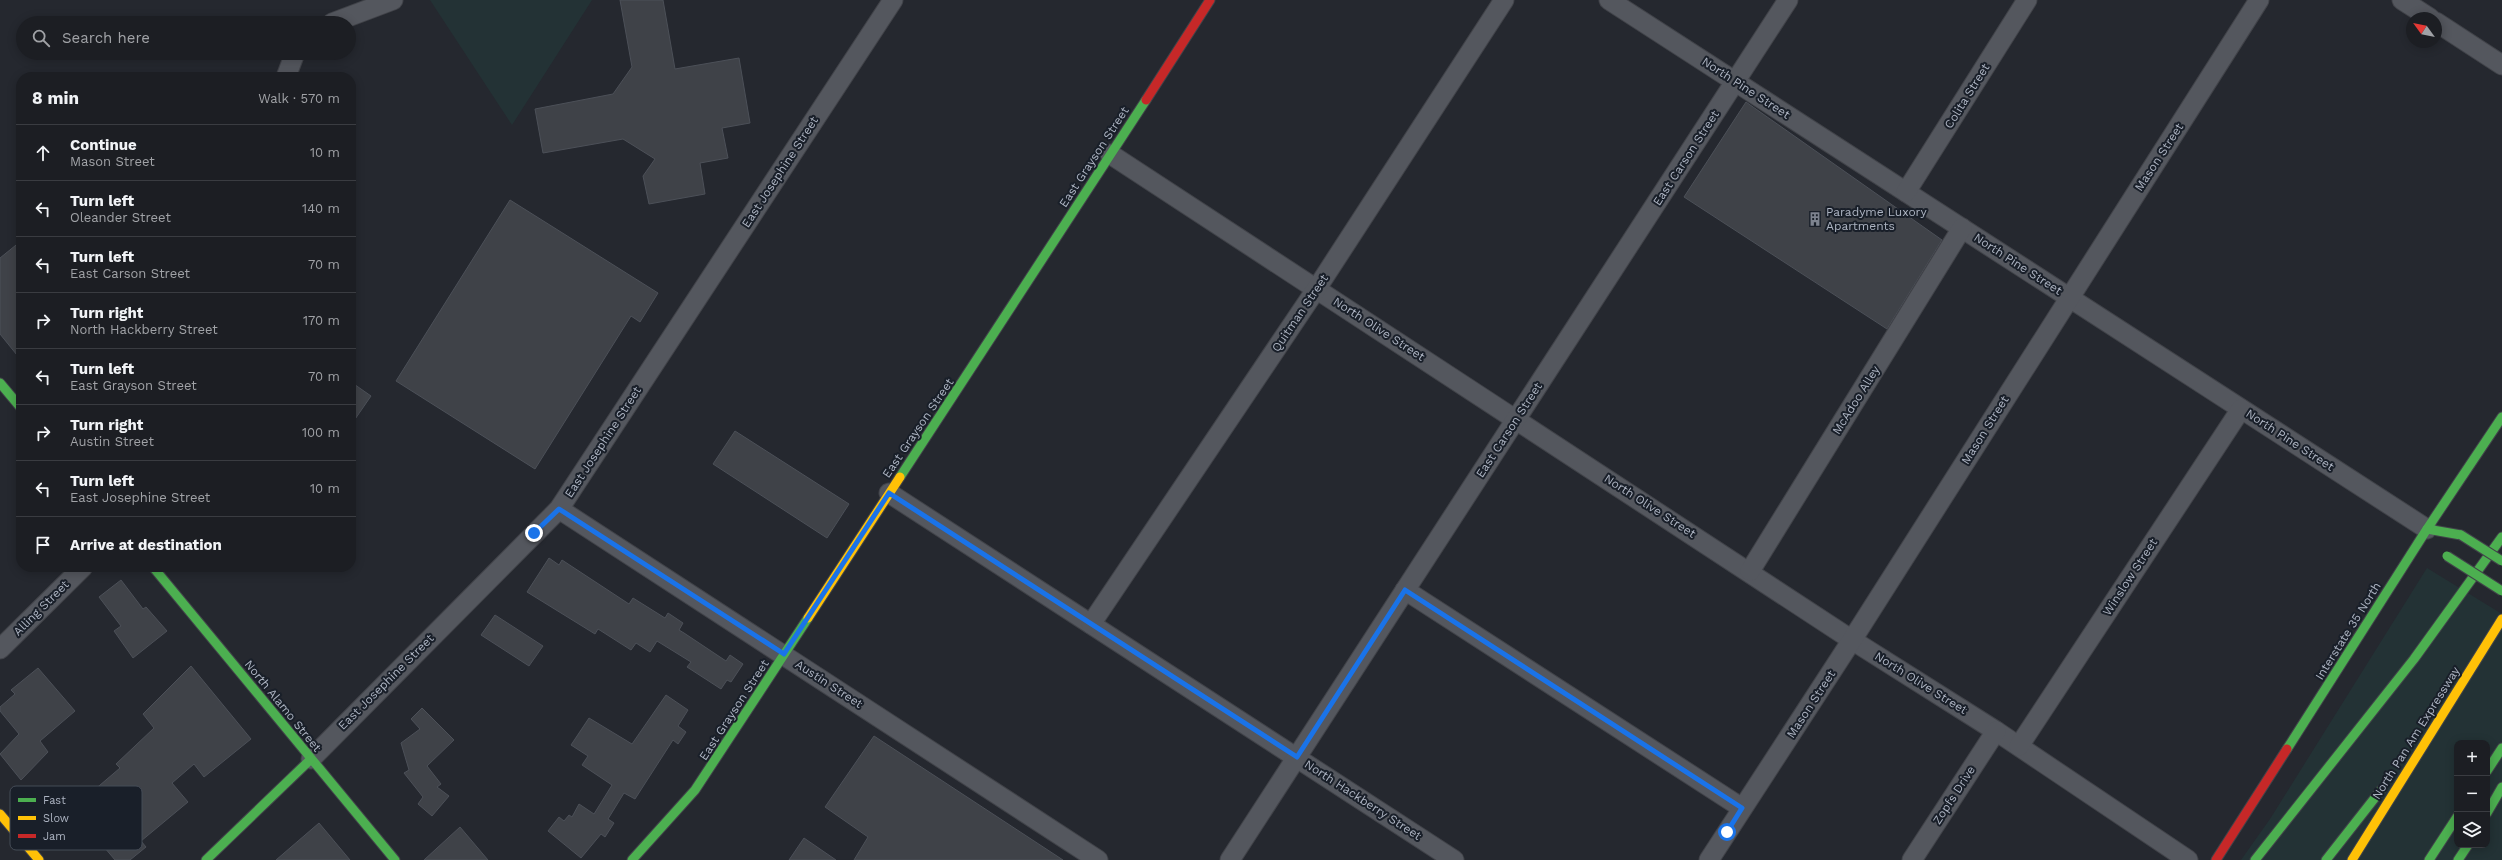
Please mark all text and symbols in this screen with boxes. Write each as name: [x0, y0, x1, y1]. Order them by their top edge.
north arrow: [2406, 12, 2442, 48]
search box: [16, 16, 356, 60]
icon: search: [30, 27, 52, 49]
text: Search here: [62, 29, 150, 47]
street label: North Pine Street: [1699, 54, 1793, 122]
street label: Colita Street: [1941, 61, 1993, 131]
text: 8 min: [32, 88, 79, 108]
text: Walk · 570 m: [258, 91, 340, 106]
street label: East Grayson Street: [1056, 104, 1132, 210]
street label: East Carson Street: [1650, 108, 1722, 208]
street label: East Josephine Street: [739, 114, 821, 230]
street label: Mason Street: [2132, 120, 2186, 194]
text: Continue: [70, 136, 137, 154]
icon: ahead: [32, 142, 54, 164]
text: 10 m: [310, 145, 340, 160]
text: Mason Street: [70, 154, 155, 169]
text: Turn left: [70, 192, 134, 210]
icon: left: [32, 198, 54, 220]
text: 140 m: [302, 201, 340, 216]
place label: Paradyme Luxory Apartments: [1826, 205, 1928, 233]
text: Oleander Street: [70, 210, 171, 225]
building icon: Paradyme Luxory Apartments: [1807, 211, 1823, 227]
street label: North Pine Street: [1971, 230, 2065, 298]
text: Turn left: [70, 248, 134, 266]
icon: left: [32, 254, 54, 276]
text: 70 m: [308, 257, 340, 272]
text: East Carson Street: [70, 266, 190, 281]
street label: Quitman Street: [1269, 272, 1331, 354]
street label: North Olive Street: [1331, 294, 1427, 364]
text: Turn right: [70, 304, 143, 322]
icon: right: [32, 310, 54, 332]
text: 170 m: [303, 313, 340, 328]
text: North Hackberry Street: [70, 322, 218, 337]
text: Turn left: [70, 360, 134, 378]
street label: McAdoo Alley: [1829, 362, 1883, 437]
icon: left: [32, 366, 54, 388]
text: 70 m: [308, 369, 340, 384]
street label: East Grayson Street: [879, 376, 957, 480]
text: East Grayson Street: [70, 378, 197, 393]
street label: East Carson Street: [1473, 380, 1545, 480]
street label: East Josephine Street: [562, 384, 644, 500]
street label: Mason Street: [1958, 393, 2012, 467]
street label: North Pine Street: [2243, 406, 2337, 474]
text: Turn right: [70, 416, 143, 434]
icon: right: [32, 422, 54, 444]
text: 100 m: [302, 425, 340, 440]
text: Austin Street: [70, 434, 154, 449]
street label: North Olive Street: [1602, 471, 1698, 541]
text: Turn left: [70, 472, 134, 490]
icon: left: [32, 478, 54, 500]
text: 10 m: [310, 481, 340, 496]
text: East Josephine Street: [70, 490, 210, 505]
route end: [525, 524, 543, 542]
icon: arrive: [32, 534, 54, 556]
text: Arrive at destination: [70, 536, 222, 554]
street label: Winslow Street: [2100, 536, 2160, 618]
street label: Alling Street: [10, 577, 72, 639]
street label: Interstate 35 North: [2312, 580, 2384, 682]
street label: East Josephine Street: [335, 631, 437, 733]
street label: North Olive Street: [1872, 649, 1970, 717]
street label: North Alamo Street: [242, 657, 324, 755]
street label: East Grayson Street: [696, 657, 772, 763]
street label: Austin Street: [793, 657, 865, 711]
street label: North Pan Am Expressway: [2369, 663, 2463, 802]
street label: Mason Street: [1784, 667, 1838, 741]
map controls: [2454, 740, 2490, 848]
button: +: [2454, 740, 2490, 776]
street label: North Hackberry Street: [1302, 757, 1424, 843]
street label: Zopfs Drive: [1930, 763, 1978, 827]
button: −: [2454, 776, 2490, 812]
legend: [10, 786, 142, 850]
text: Fast: [43, 794, 66, 807]
text: Slow: [43, 812, 69, 825]
button: layers: [2454, 812, 2490, 848]
route start: [1718, 823, 1736, 841]
text: Jam: [43, 830, 66, 843]

